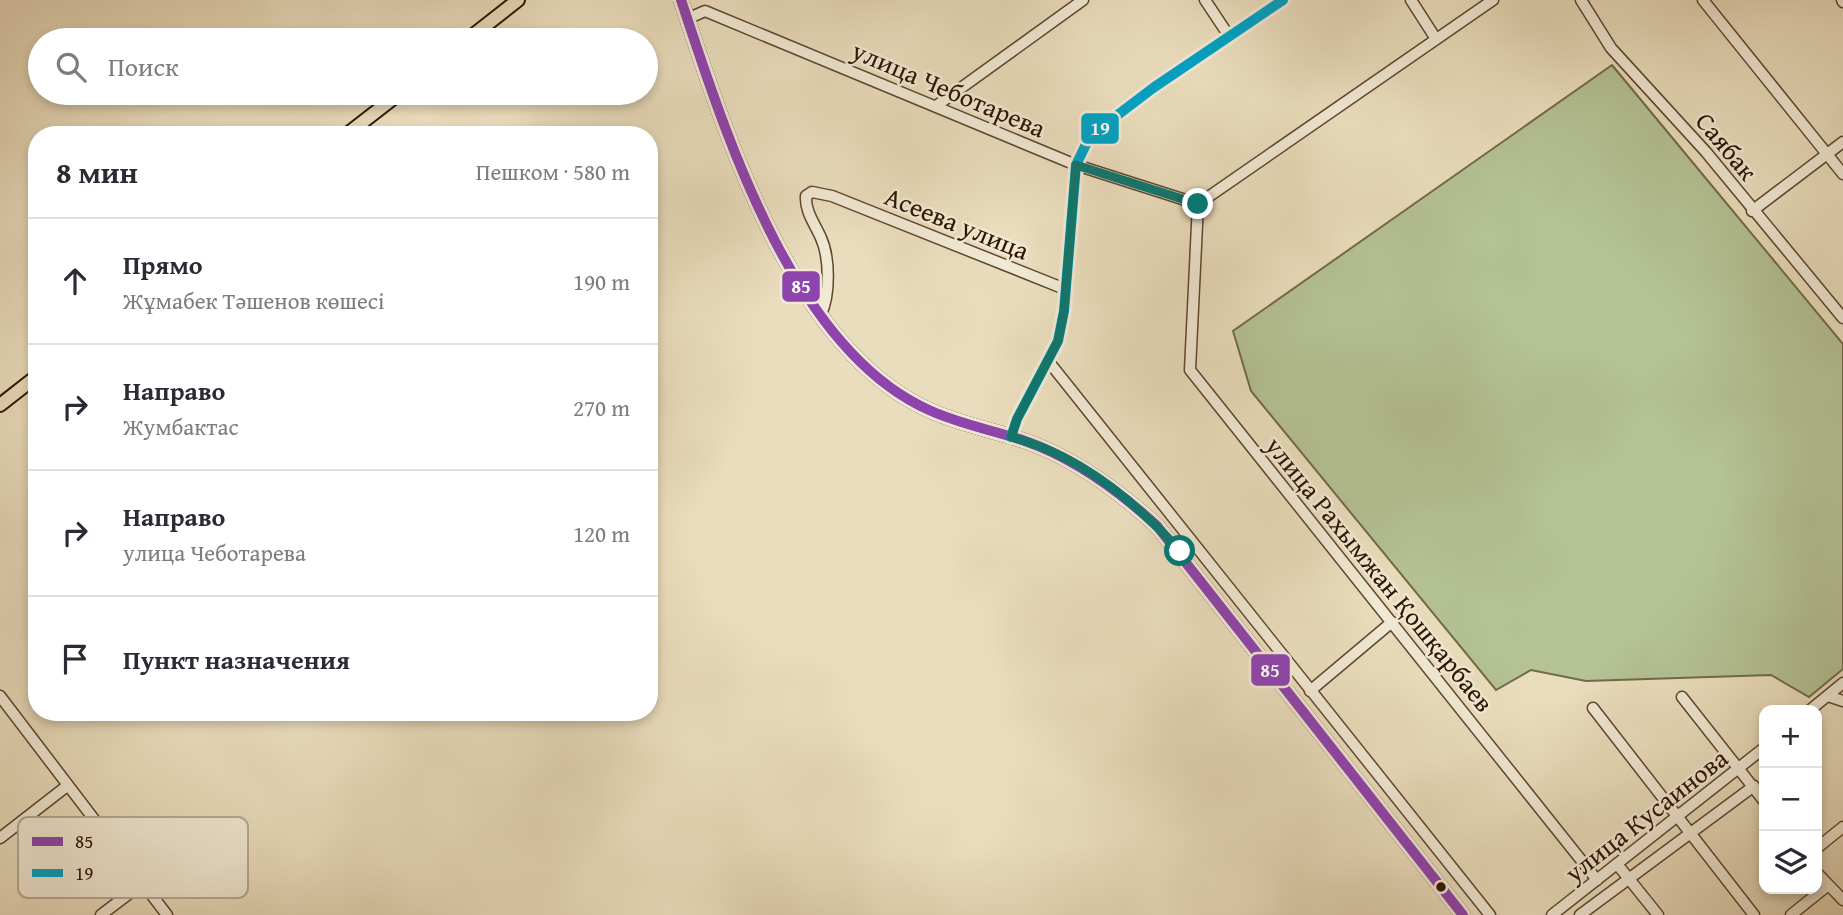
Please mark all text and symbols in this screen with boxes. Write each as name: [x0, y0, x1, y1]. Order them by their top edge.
search box: [28, 28, 658, 105]
street label: улица Чеботарева: [845, 30, 1052, 148]
text: Поиск: [108, 47, 179, 86]
icon: search: [52, 48, 90, 86]
street label: Саябак: [1687, 103, 1768, 189]
line badge: 19: [1080, 112, 1120, 145]
text: 19: [1090, 114, 1110, 142]
text: 8 мин: [56, 150, 138, 194]
text: Пешком · 580 m: [476, 155, 630, 188]
street label: Асеева улица: [879, 176, 1036, 270]
route end: [1182, 188, 1213, 219]
text: Прямо: [123, 245, 203, 284]
icon: ahead: [56, 262, 94, 300]
text: 190 m: [573, 265, 630, 298]
line badge: 85: [781, 270, 821, 303]
text: 85: [791, 272, 811, 300]
text: Жұмабек Тәшенов көшесі: [123, 284, 384, 317]
text: Направо: [123, 371, 225, 410]
icon: right: [56, 388, 94, 426]
text: 270 m: [573, 391, 630, 424]
text: Жумбактас: [123, 410, 239, 443]
street label: улица Рахымжан Қошқарбаев: [1256, 427, 1504, 720]
text: Направо: [123, 497, 225, 536]
icon: right: [56, 514, 94, 552]
text: 120 m: [573, 517, 630, 550]
route start: [1164, 535, 1195, 566]
text: улица Чеботарева: [123, 536, 306, 569]
icon: arrive: [56, 640, 94, 678]
text: Пункт назначения: [123, 640, 350, 679]
line badge: 85: [1250, 653, 1291, 687]
text: 85: [1260, 656, 1280, 684]
map controls: [1759, 705, 1822, 894]
button: +: [1759, 705, 1822, 768]
street label: улица Кусаинова: [1555, 738, 1736, 892]
button: −: [1759, 768, 1822, 831]
legend: [18, 817, 248, 898]
text: 85: [75, 827, 93, 855]
button: layers: [1759, 831, 1822, 894]
text: 19: [75, 859, 93, 887]
unlabelled marker: [1434, 880, 1448, 894]

